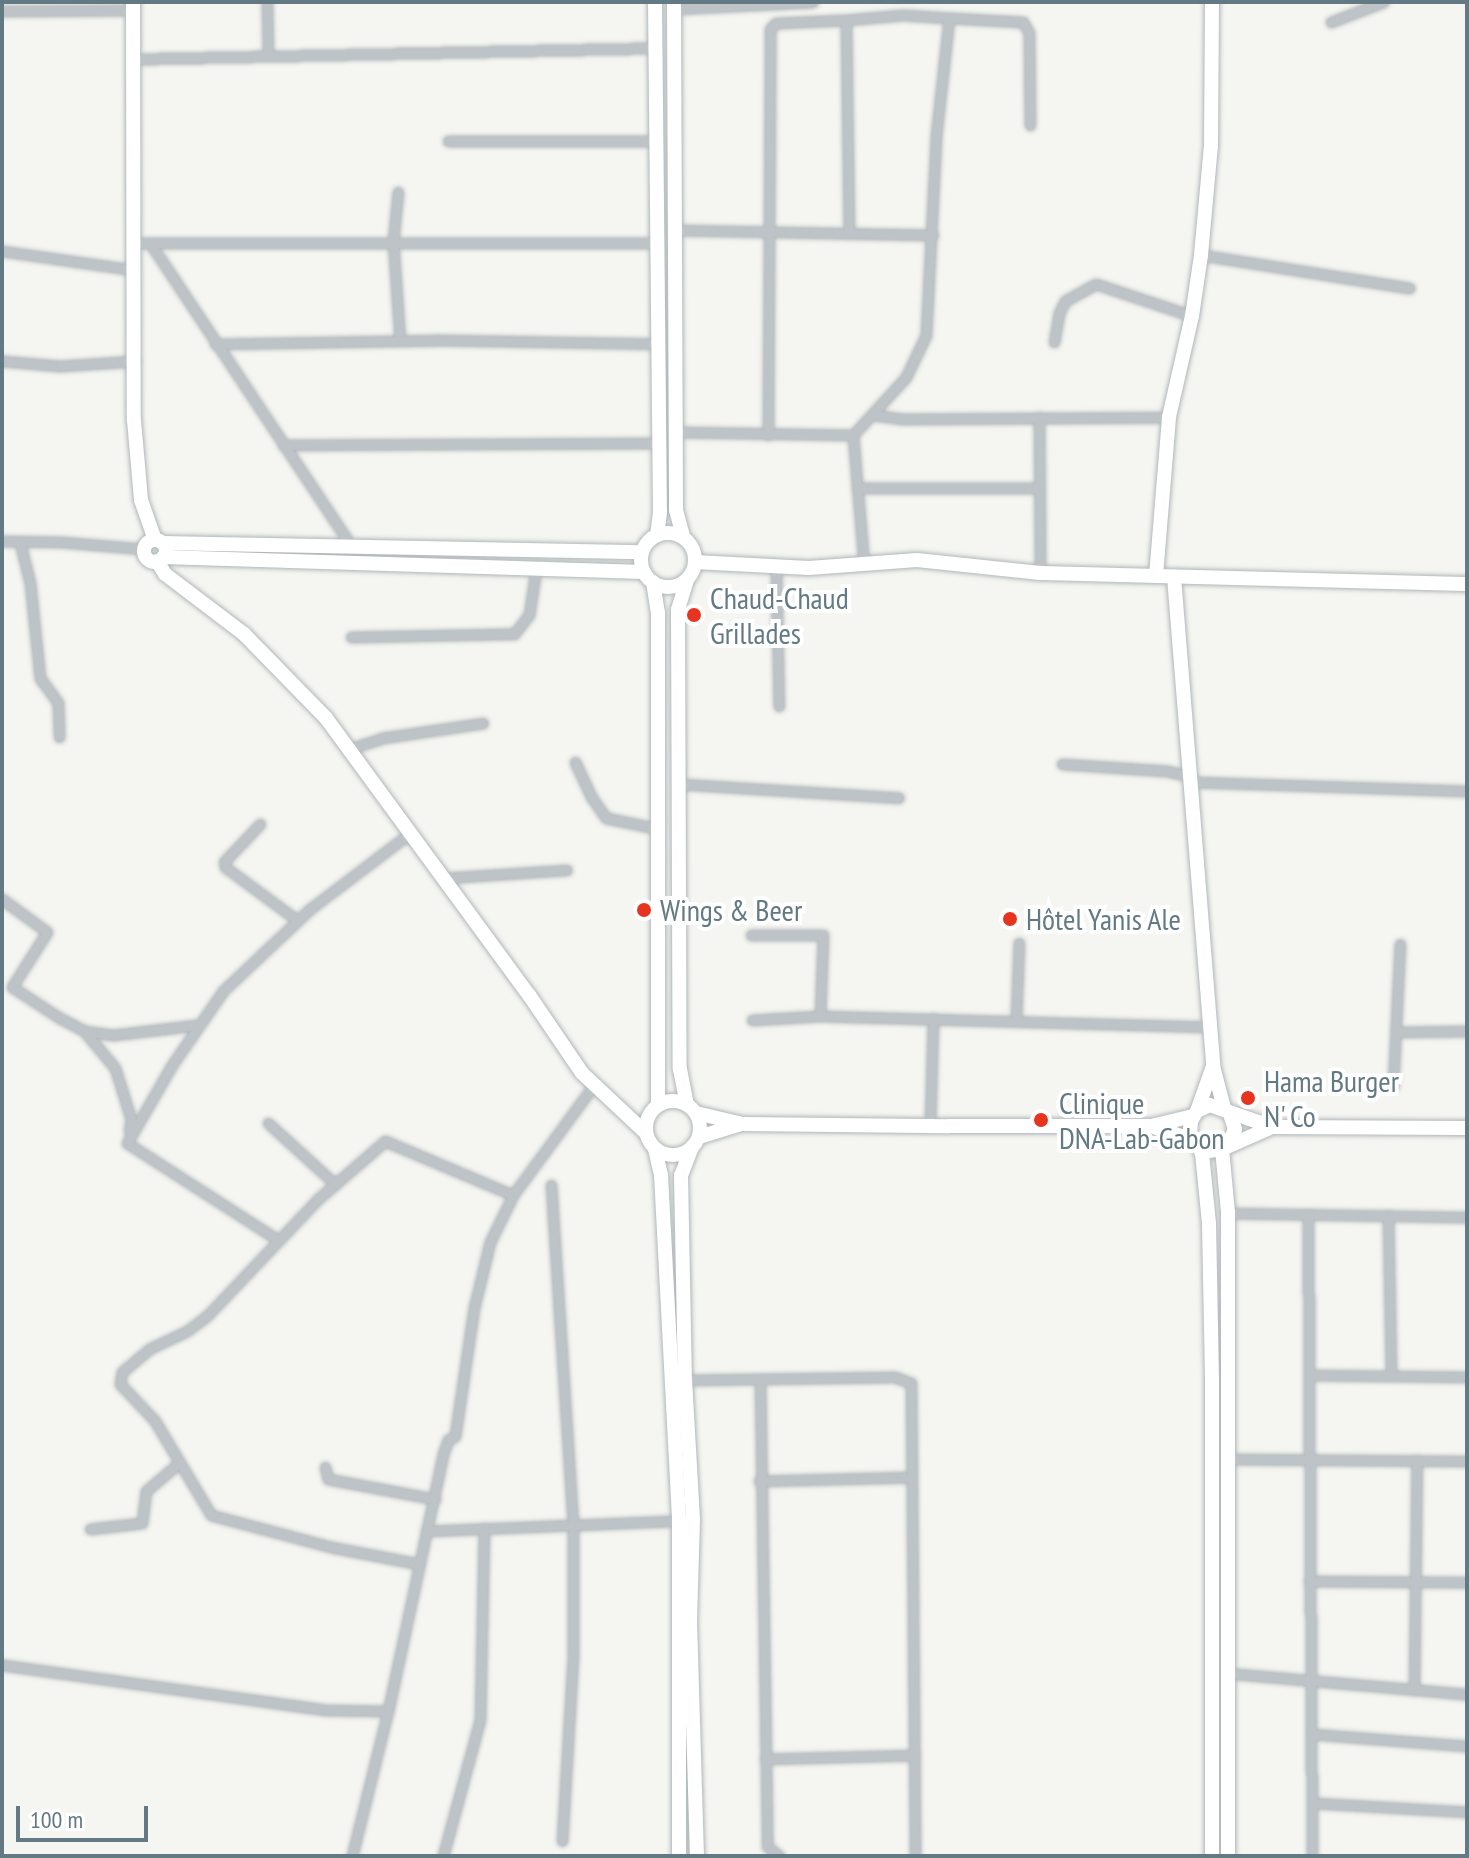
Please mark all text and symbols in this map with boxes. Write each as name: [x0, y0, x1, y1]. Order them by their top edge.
place label: Chaud-Chaud Grillades: [710, 580, 849, 650]
marker: Chaud-Chaud Grillades: [685, 606, 703, 624]
place label: Wings & Beer: [660, 892, 802, 928]
marker: Wings & Beer: [635, 901, 653, 919]
place label: Hôtel Yanis Ale: [1026, 901, 1182, 937]
marker: Hôtel Yanis Ale: [1001, 910, 1019, 928]
place label: Hama Burger N' Co: [1264, 1063, 1399, 1134]
place label: Clinique DNA-Lab-Gabon: [1059, 1085, 1225, 1156]
marker: Hama Burger N' Co: [1239, 1089, 1257, 1107]
marker: Clinique DNA-Lab-Gabon: [1030, 1109, 1052, 1131]
scale bar: [20, 1790, 152, 1840]
text: 100 m: [30, 1804, 83, 1835]

